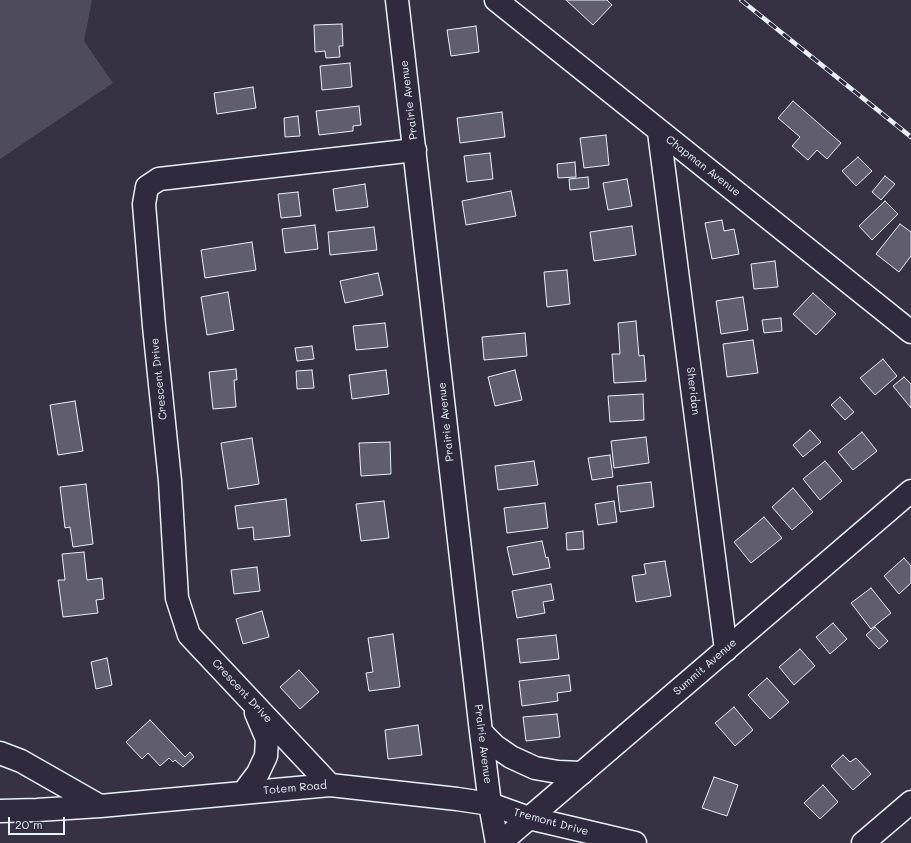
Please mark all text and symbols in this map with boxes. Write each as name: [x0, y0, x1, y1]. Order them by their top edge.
street label: Prairie Avenue: [398, 60, 420, 140]
street label: Chapman Avenue: [663, 133, 743, 199]
street label: Crescent Drive: [148, 337, 170, 421]
street label: Sheridan: [684, 366, 702, 416]
street label: Prairie Avenue: [435, 382, 457, 462]
street label: Summit Avenue: [671, 636, 739, 698]
street label: Crescent Drive: [209, 656, 275, 726]
street label: Prairie Avenue: [472, 704, 494, 784]
street label: Totem Road: [263, 779, 327, 797]
street label: Tremont Drive: [512, 806, 590, 838]
scale bar: [10, 809, 67, 835]
text: 20 m: [15, 816, 43, 832]

